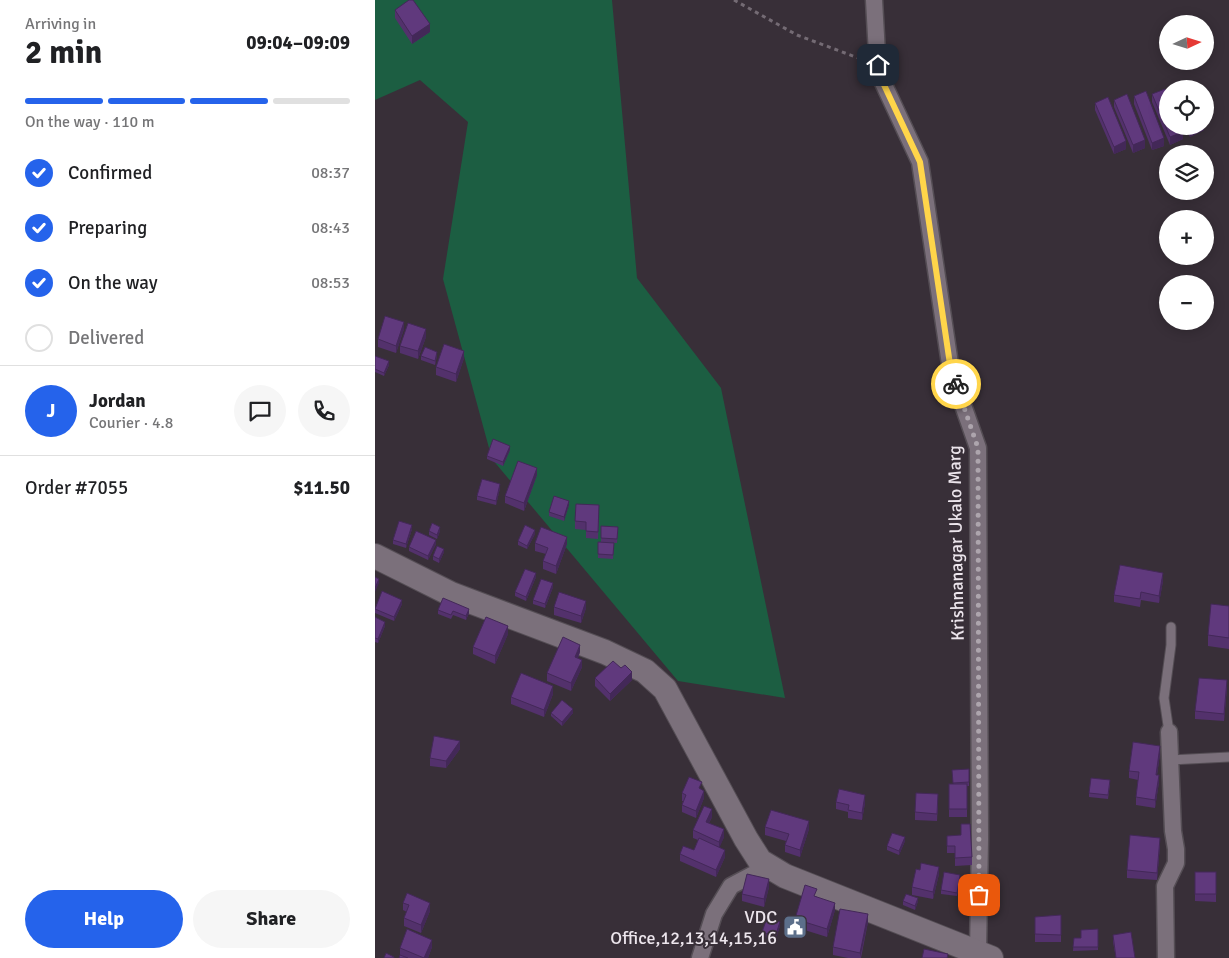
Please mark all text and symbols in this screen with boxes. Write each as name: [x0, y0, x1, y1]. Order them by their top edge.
text: Arriving in: [25, 14, 96, 34]
north arrow: [1159, 15, 1214, 70]
map controls: [1159, 15, 1214, 330]
text: 09:04–09:09: [246, 31, 350, 55]
text: 2 min: [25, 33, 102, 72]
pin: [857, 44, 899, 86]
icon: home: [864, 51, 892, 79]
button: locate: [1159, 80, 1214, 135]
text: On the way · 110 m: [25, 112, 155, 132]
button: layers: [1159, 145, 1214, 200]
icon: check: [25, 159, 53, 187]
text: Confirmed: [68, 161, 152, 185]
text: 08:37: [311, 163, 350, 183]
button: +: [1159, 210, 1214, 265]
icon: check: [25, 214, 53, 242]
text: Preparing: [68, 216, 147, 240]
text: 08:43: [311, 218, 350, 238]
icon: check: [25, 269, 53, 297]
text: On the way: [68, 271, 158, 295]
text: 08:53: [311, 273, 350, 293]
button: −: [1159, 275, 1214, 330]
text: Delivered: [68, 326, 144, 350]
courier: [931, 359, 981, 409]
icon: bike: [942, 370, 970, 398]
button: chat: [234, 385, 286, 437]
button: phone: [298, 385, 350, 437]
text: Jordan: [89, 389, 146, 413]
text: J: [47, 399, 55, 423]
text: Courier · 4.8: [89, 413, 173, 433]
street label: Krishnanagar Ukalo Marg: [943, 445, 969, 641]
text: Order #7055: [25, 476, 128, 500]
text: $11.50: [293, 476, 350, 500]
pin: [958, 874, 1000, 916]
icon: bag: [965, 881, 993, 909]
button: Help: [25, 890, 183, 948]
button: Share: [193, 890, 350, 948]
place label: VDC Office,12,13,14,15,16: [610, 906, 777, 949]
public building icon: VDC Office,12,13,14,15,16: [782, 914, 808, 940]

